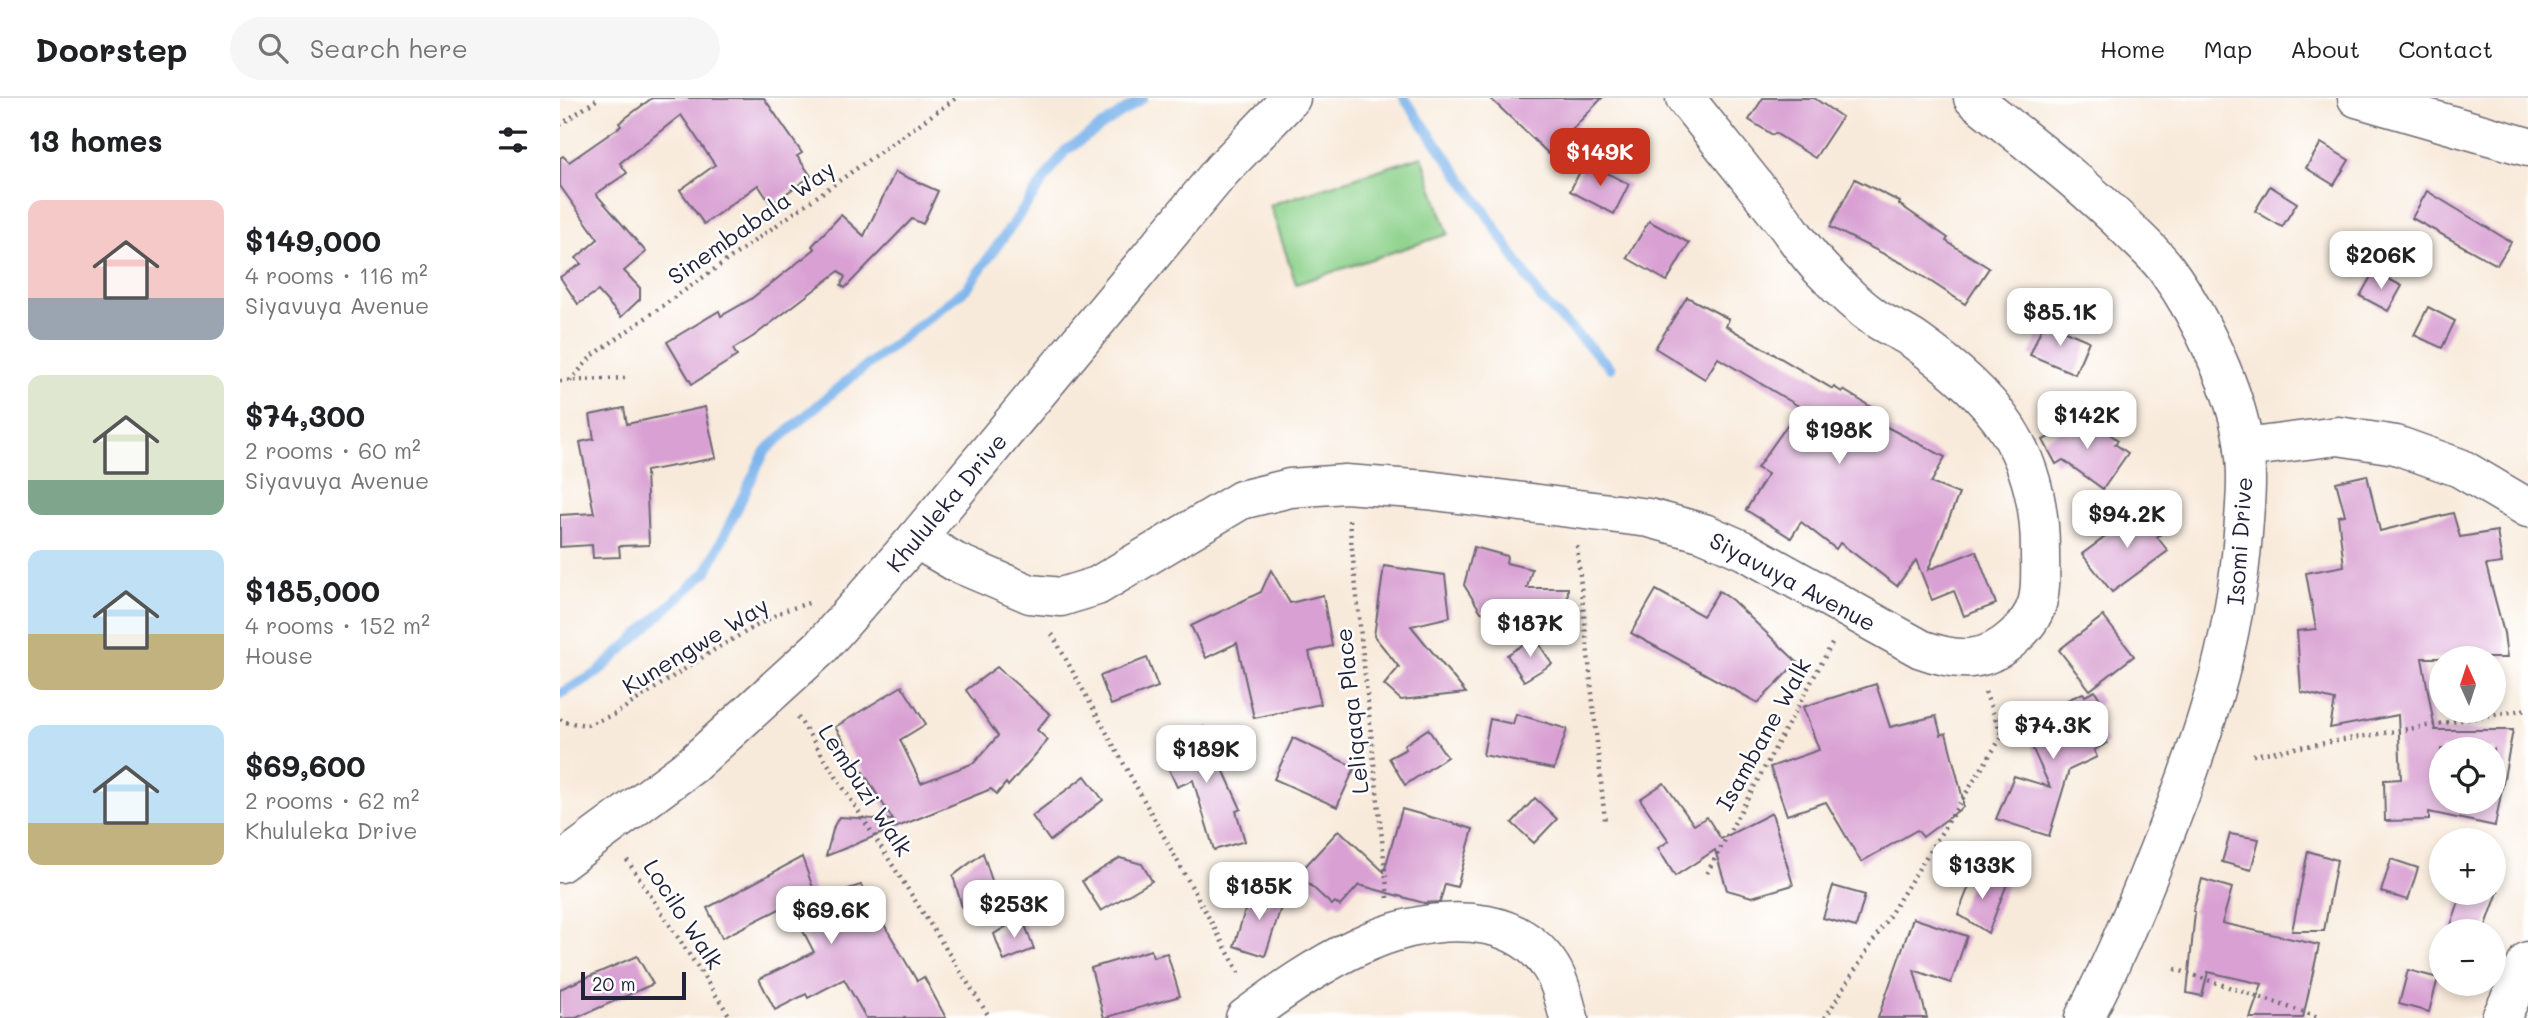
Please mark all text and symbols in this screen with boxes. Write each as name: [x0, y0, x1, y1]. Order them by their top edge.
search box: [230, 17, 720, 80]
text: Doorstep: [35, 27, 188, 70]
icon: search: [254, 29, 292, 67]
text: Search here: [310, 31, 468, 65]
text: Home: [2100, 33, 2165, 64]
text: Map: [2203, 33, 2252, 64]
text: About: [2290, 33, 2360, 64]
text: Contact: [2398, 33, 2493, 64]
text: 13 homes: [28, 120, 163, 160]
icon: filters: [494, 121, 532, 159]
pin: $149K: [1551, 129, 1649, 188]
text: $149K: [1566, 136, 1634, 166]
street label: Sinembabala Way: [662, 153, 840, 291]
text: $149,000: [245, 220, 381, 260]
icon: home: [84, 228, 168, 312]
pin: $206K: [2332, 232, 2430, 291]
text: $206K: [2346, 239, 2416, 269]
text: 4 rooms · 116 m²: [245, 260, 428, 290]
pin: $85.1K: [2003, 288, 2117, 348]
text: Siyavuya Avenue: [245, 290, 429, 320]
text: $85.1K: [2023, 296, 2097, 326]
pin: $142K: [2038, 392, 2136, 451]
text: $74,300: [245, 395, 365, 435]
text: $142K: [2054, 399, 2120, 429]
icon: home: [84, 403, 168, 487]
pin: $198K: [1790, 406, 1888, 466]
text: $198K: [1805, 414, 1873, 444]
street label: Khululeka Drive: [879, 426, 1013, 578]
text: 2 rooms · 60 m²: [245, 435, 421, 465]
text: Siyavuya Avenue: [245, 465, 429, 495]
street label: Isomi Drive: [2220, 476, 2258, 606]
pin: $94.2K: [2070, 490, 2184, 550]
text: $94.2K: [2088, 498, 2166, 528]
street label: Siyavuya Avenue: [1705, 524, 1881, 638]
text: $185,000: [245, 570, 380, 610]
icon: home: [84, 578, 168, 662]
street label: Kunengwe Way: [616, 590, 774, 700]
pin: $187K: [1481, 600, 1579, 659]
text: $187K: [1497, 607, 1563, 637]
text: 4 rooms · 152 m²: [245, 610, 430, 640]
street label: Leliqaqa Place: [1327, 627, 1375, 795]
text: House: [245, 640, 313, 670]
north arrow: [2429, 646, 2506, 723]
map controls: [2429, 646, 2506, 996]
street label: Isambane Walk: [1709, 652, 1817, 816]
pin: $74.3K: [1996, 702, 2110, 761]
text: $74.3K: [2014, 709, 2092, 739]
street label: Lembuzi Walk: [812, 718, 920, 862]
pin: $189K: [1157, 726, 1255, 785]
text: $189K: [1172, 733, 1240, 763]
button: locate: [2429, 737, 2506, 814]
text: $69,600: [245, 745, 366, 785]
icon: home: [84, 753, 168, 837]
text: 2 rooms · 62 m²: [245, 785, 419, 815]
text: Khululeka Drive: [245, 815, 418, 845]
button: +: [2429, 828, 2506, 905]
pin: $133K: [1933, 842, 2031, 901]
text: $133K: [1948, 849, 2016, 879]
street label: Locilo Walk: [637, 853, 731, 975]
pin: $185K: [1210, 862, 1308, 922]
text: $185K: [1225, 870, 1293, 900]
pin: $253K: [965, 880, 1063, 940]
pin: $69.6K: [774, 886, 888, 946]
text: $253K: [979, 888, 1049, 918]
text: $69.6K: [792, 894, 870, 924]
button: −: [2429, 919, 2506, 996]
scale bar: [581, 969, 686, 1001]
text: 20 m: [592, 971, 636, 996]

